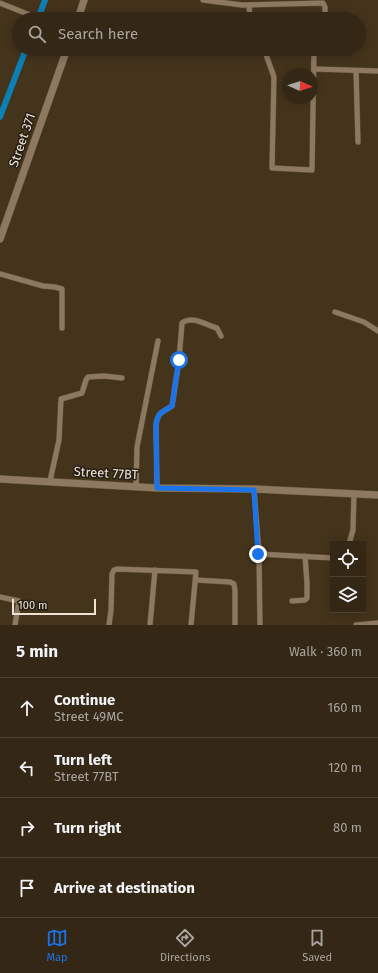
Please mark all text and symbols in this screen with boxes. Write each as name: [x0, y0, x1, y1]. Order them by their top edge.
search box: [12, 12, 366, 56]
icon: search: [26, 23, 48, 45]
text: Search here: [58, 25, 138, 43]
north arrow: [282, 68, 318, 104]
street label: Street 371: [6, 111, 38, 169]
route start: [170, 351, 188, 369]
street label: Street 77BT: [73, 464, 139, 482]
map controls: [330, 541, 366, 613]
button: locate: [330, 541, 366, 577]
route end: [249, 545, 267, 563]
button: layers: [330, 577, 366, 613]
scale bar: [12, 597, 96, 616]
text: 100 m: [18, 599, 47, 612]
text: 5 min: [16, 641, 58, 662]
text: Walk · 360 m: [289, 644, 362, 659]
text: Continue: [54, 691, 115, 709]
icon: ahead: [16, 697, 38, 719]
text: 160 m: [328, 700, 362, 715]
text: Street 49MC: [54, 709, 123, 724]
text: Turn left: [54, 751, 112, 769]
icon: left: [16, 757, 38, 779]
text: 120 m: [328, 760, 362, 775]
text: Street 77BT: [54, 769, 119, 784]
icon: right: [16, 817, 38, 839]
text: Turn right: [54, 819, 121, 837]
text: 80 m: [333, 820, 362, 835]
icon: arrive: [16, 877, 38, 899]
text: Arrive at destination: [54, 879, 195, 897]
tab: Map: [46, 927, 68, 964]
tab: Directions: [160, 927, 210, 964]
tab: Saved: [302, 927, 332, 964]

